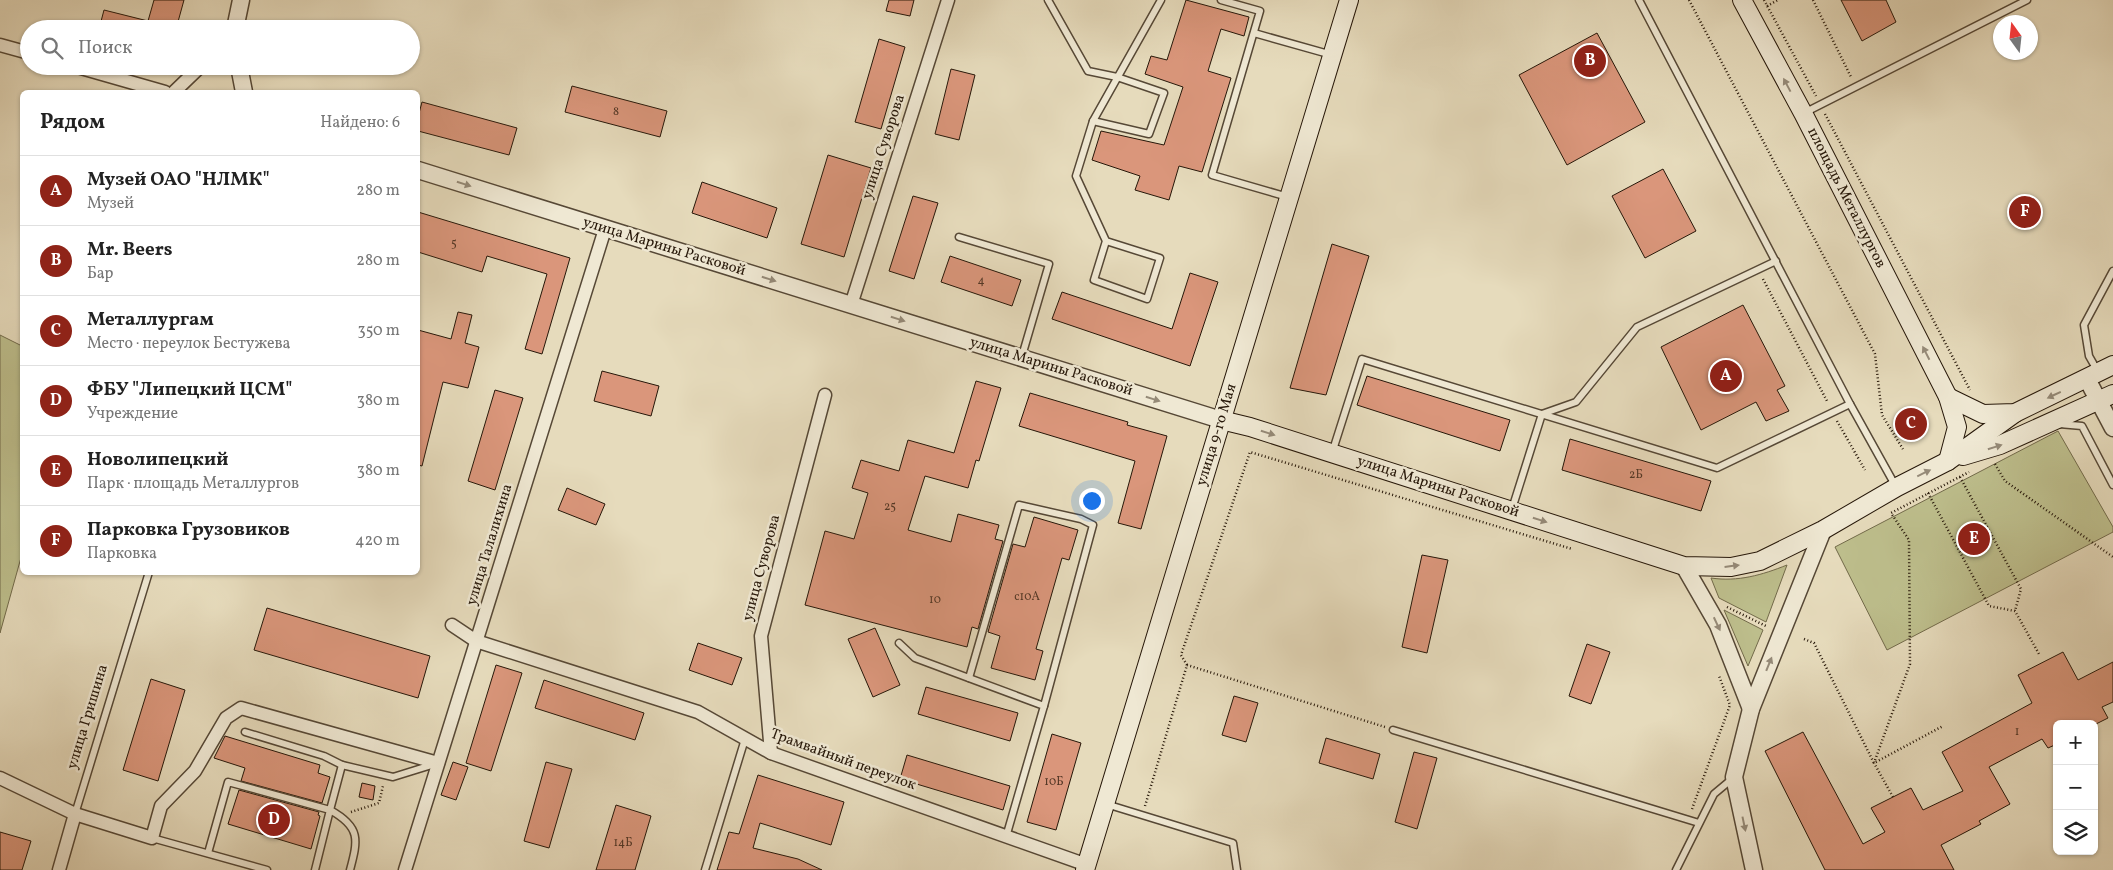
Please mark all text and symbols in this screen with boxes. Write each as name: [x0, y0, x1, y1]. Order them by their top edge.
north arrow: [1993, 15, 2038, 60]
search box: [20, 20, 420, 75]
icon: search: [38, 34, 66, 62]
text: Поиск: [78, 35, 132, 61]
pin: B: [1574, 42, 1606, 80]
one-way arrow: [1783, 78, 1792, 91]
street label: улица Суворова: [857, 92, 911, 202]
house number: 8: [613, 104, 619, 120]
text: Рядом: [40, 108, 105, 137]
text: Найдено: 6: [320, 112, 400, 134]
street label: площадь Металлургов: [1801, 124, 1891, 272]
text: Музей ОАО "НЛМК": [87, 167, 270, 193]
text: A: [50, 180, 62, 202]
text: 280 m: [356, 180, 400, 202]
one-way arrow: [457, 181, 472, 189]
text: Музей: [87, 193, 134, 215]
pin: F: [2009, 193, 2041, 231]
street label: улица Марины Расковой: [580, 212, 748, 282]
house number: 5: [451, 236, 457, 252]
text: Mr. Beers: [87, 237, 173, 263]
text: B: [51, 250, 61, 272]
text: 280 m: [356, 250, 400, 272]
text: Бар: [87, 263, 114, 285]
house number: 4: [977, 273, 985, 289]
one-way arrow: [762, 276, 777, 284]
text: Металлургам: [87, 307, 214, 333]
one-way arrow: [890, 316, 905, 323]
text: C: [51, 320, 61, 342]
text: 350 m: [357, 320, 400, 342]
street label: улица Марины Расковой: [967, 332, 1135, 402]
text: Место · переулок Бестужева: [87, 333, 291, 355]
one-way arrow: [1922, 346, 1930, 361]
pin: A: [1710, 357, 1742, 395]
text: ФБУ "Липецкий ЦСМ": [87, 377, 292, 403]
street label: улица 9-го Мая: [1191, 381, 1243, 489]
text: D: [50, 390, 62, 412]
text: 380 m: [357, 390, 400, 412]
one-way arrow: [2047, 391, 2061, 399]
one-way arrow: [1146, 395, 1161, 403]
text: Учреждение: [87, 403, 178, 425]
pin: C: [1895, 405, 1927, 443]
one-way arrow: [1261, 429, 1276, 437]
one-way arrow: [1988, 442, 2003, 450]
text: Новолипецкий: [87, 447, 228, 473]
street label: улица Марины Расковой: [1354, 451, 1522, 523]
text: E: [51, 460, 61, 482]
text: 380 m: [357, 460, 400, 482]
house number: 2Б: [1629, 467, 1643, 483]
one-way arrow: [1917, 468, 1932, 477]
text: Парк · площадь Металлургов: [87, 473, 299, 495]
street label: улица Талалихина: [462, 482, 518, 608]
your location: [1079, 488, 1105, 514]
house number: 25: [884, 499, 896, 515]
street label: улица Суворова: [738, 512, 786, 624]
one-way arrow: [1532, 516, 1547, 524]
text: Парковка Грузовиков: [87, 517, 290, 543]
pin: E: [1958, 520, 1990, 558]
text: F: [51, 530, 61, 552]
text: 420 m: [355, 530, 400, 552]
text: Парковка: [87, 543, 157, 565]
one-way arrow: [1725, 562, 1741, 570]
house number: с10А: [1014, 589, 1040, 605]
house number: 10: [929, 592, 941, 608]
one-way arrow: [1712, 616, 1721, 631]
one-way arrow: [1766, 657, 1774, 671]
street label: улица Гришина: [62, 662, 114, 772]
map controls: [2053, 720, 2098, 855]
button: +: [2053, 720, 2098, 765]
street label: Трамвайный переулок: [767, 724, 919, 796]
house number: 1: [2015, 724, 2019, 740]
button: −: [2053, 765, 2098, 810]
house number: 10Б: [1044, 774, 1064, 790]
pin: D: [258, 801, 290, 839]
button: layers: [2053, 810, 2098, 855]
one-way arrow: [1740, 816, 1748, 831]
house number: 14Б: [613, 835, 633, 851]

